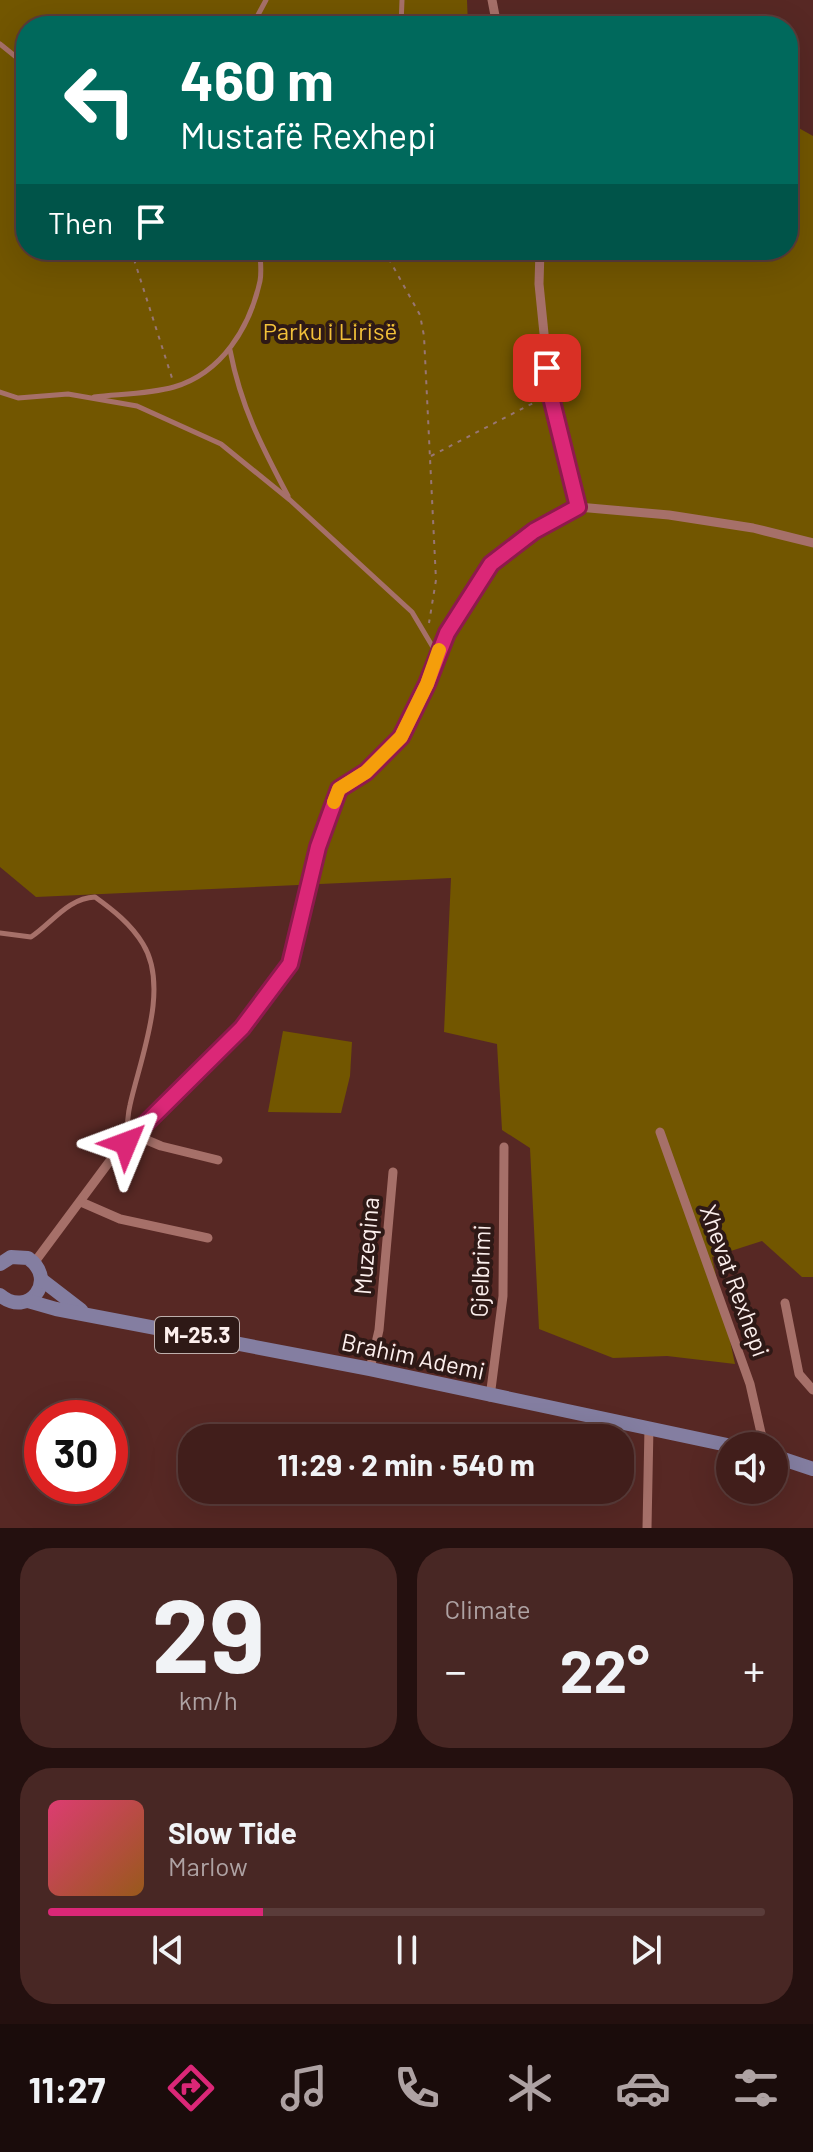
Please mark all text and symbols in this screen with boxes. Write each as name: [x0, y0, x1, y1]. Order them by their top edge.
text: 460 m: [180, 45, 334, 112]
icon: left: [48, 48, 152, 152]
text: Mustafë Rexhepi: [180, 113, 436, 156]
icon: arrive: [129, 200, 173, 244]
text: Then: [48, 204, 113, 240]
park label: Parku i Lirisë: [263, 316, 397, 345]
pin: [513, 334, 581, 402]
icon: arrive: [525, 346, 569, 390]
position arrow: [84, 1101, 168, 1185]
street label: Muzeqina: [347, 1196, 384, 1296]
street label: Xhevat Rexhepi: [694, 1201, 776, 1360]
street label: Gjelbrimi: [463, 1224, 496, 1318]
road number: M-25.3: [155, 1317, 239, 1353]
street label: Brahim Ademi: [339, 1326, 488, 1385]
speed limit sign: 30: [24, 1400, 128, 1504]
map controls: [716, 1432, 788, 1504]
button: sound: [716, 1432, 788, 1504]
text: 11:29 · 2 min · 540 m: [277, 1446, 535, 1482]
text: 29: [152, 1569, 265, 1694]
text: Climate: [445, 1593, 531, 1624]
text: 22°: [560, 1633, 650, 1705]
text: −: [445, 1643, 467, 1696]
text: +: [743, 1643, 765, 1696]
text: km/h: [179, 1684, 238, 1715]
text: Slow Tide: [168, 1814, 297, 1850]
text: Marlow: [168, 1850, 248, 1881]
icon: previous: [146, 1928, 190, 1972]
icon: pause: [385, 1928, 429, 1972]
icon: next: [624, 1928, 668, 1972]
icon: directions: [163, 2060, 219, 2116]
icon: music: [276, 2060, 332, 2116]
icon: phone: [389, 2060, 445, 2116]
icon: climate: [502, 2060, 558, 2116]
icon: car: [615, 2060, 671, 2116]
icon: filters: [728, 2060, 784, 2116]
text: 11:27: [29, 2067, 105, 2110]

